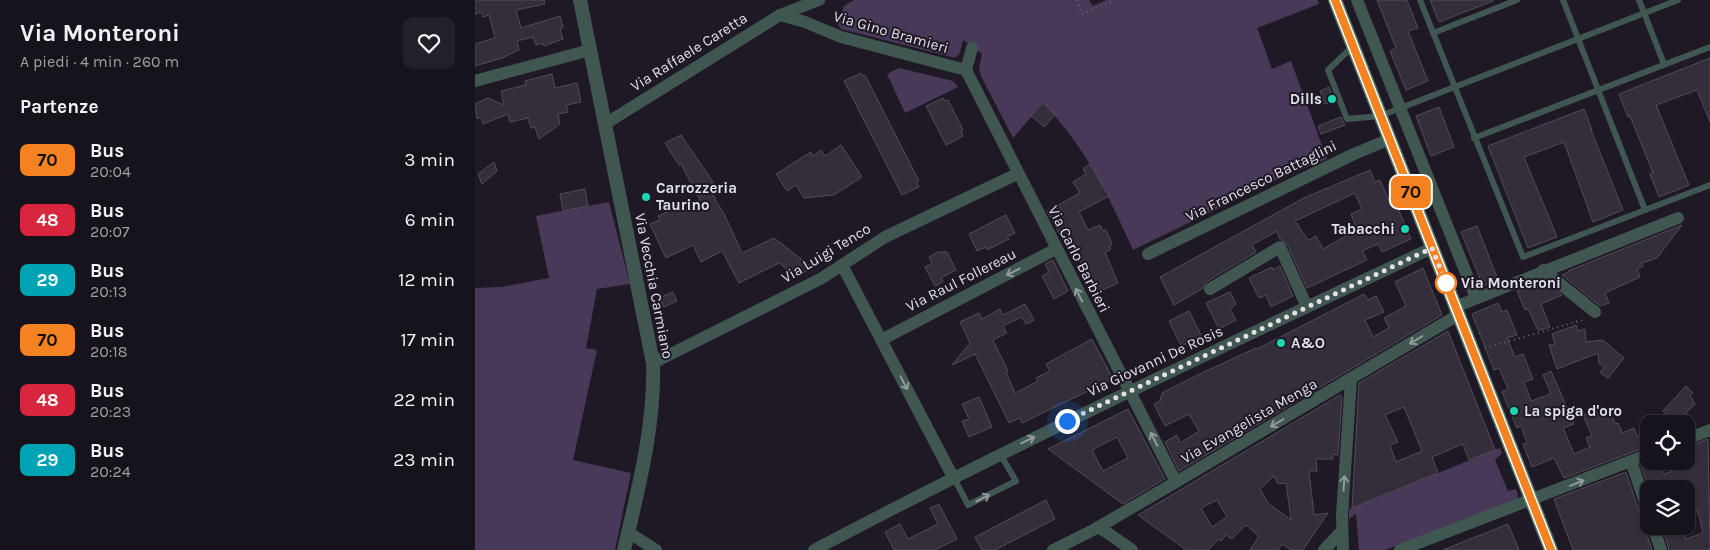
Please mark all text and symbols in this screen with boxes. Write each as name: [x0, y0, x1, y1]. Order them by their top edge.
street label: Via Gino Bramieri: [831, 7, 951, 57]
street label: Via Raffaele Caretta: [627, 9, 751, 95]
button: heart: [403, 17, 455, 69]
text: Via Monteroni: [20, 19, 180, 47]
text: A piedi · 4 min · 260 m: [20, 52, 179, 71]
place label: Dills: [1290, 90, 1322, 108]
marker: Dills: [1326, 93, 1338, 105]
text: Partenze: [20, 96, 98, 118]
street label: Via Francesco Battaglini: [1182, 137, 1340, 225]
text: Bus: [90, 140, 124, 162]
text: 70: [37, 149, 58, 171]
text: 3 min: [404, 149, 455, 171]
text: 20:04: [90, 162, 131, 181]
line badge: 70: [1389, 176, 1433, 208]
place label: Carrozzeria Taurino: [656, 179, 737, 214]
text: 70: [1401, 181, 1421, 203]
marker: Carrozzeria Taurino: [640, 191, 652, 203]
text: Bus: [90, 200, 124, 222]
street label: Via Carlo Barbieri: [1044, 203, 1114, 315]
text: 48: [36, 209, 59, 231]
text: 6 min: [405, 209, 455, 231]
street label: Via Vecchia Carmiano: [631, 212, 677, 360]
street label: Via Luigi Tenco: [778, 219, 874, 287]
place label: Tabacchi: [1332, 220, 1395, 238]
text: 20:07: [90, 222, 129, 241]
marker: Tabacchi: [1399, 223, 1411, 235]
street label: Via Raul Follereau: [903, 244, 1019, 316]
text: Bus: [90, 260, 124, 282]
one-way arrow: [1005, 267, 1020, 277]
text: 29: [37, 269, 58, 291]
text: 12 min: [398, 269, 455, 291]
marker: Via Monteroni: [1435, 272, 1457, 294]
place label: Via Monteroni: [1461, 274, 1561, 292]
text: 20:13: [90, 282, 127, 301]
one-way arrow: [1074, 288, 1083, 303]
text: Bus: [90, 320, 124, 342]
street label: Via Giovanni De Rosis: [1084, 322, 1226, 400]
text: 70: [37, 329, 58, 351]
text: 17 min: [400, 329, 455, 351]
place label: A&O: [1291, 334, 1325, 352]
one-way arrow: [1410, 336, 1424, 346]
marker: A&O: [1275, 337, 1287, 349]
text: 20:18: [90, 342, 128, 361]
one-way arrow: [900, 375, 909, 390]
street label: Via Evangelista Menga: [1178, 375, 1320, 467]
text: Bus: [90, 380, 124, 402]
text: 48: [36, 389, 59, 411]
text: 22 min: [394, 389, 455, 411]
text: 20:23: [90, 402, 131, 421]
place label: La spiga d'oro: [1524, 402, 1622, 420]
marker: La spiga d'oro: [1508, 405, 1520, 417]
your location: [1055, 409, 1080, 434]
map controls: [1640, 415, 1695, 535]
button: locate: [1640, 415, 1695, 470]
one-way arrow: [1270, 419, 1284, 429]
one-way arrow: [1149, 432, 1158, 447]
one-way arrow: [1020, 435, 1035, 444]
text: Bus: [90, 440, 124, 462]
text: 29: [37, 449, 58, 471]
text: 23 min: [393, 449, 455, 471]
text: 20:24: [90, 462, 131, 481]
one-way arrow: [1340, 475, 1349, 491]
one-way arrow: [1569, 478, 1584, 487]
button: layers: [1640, 480, 1695, 535]
one-way arrow: [975, 493, 990, 502]

